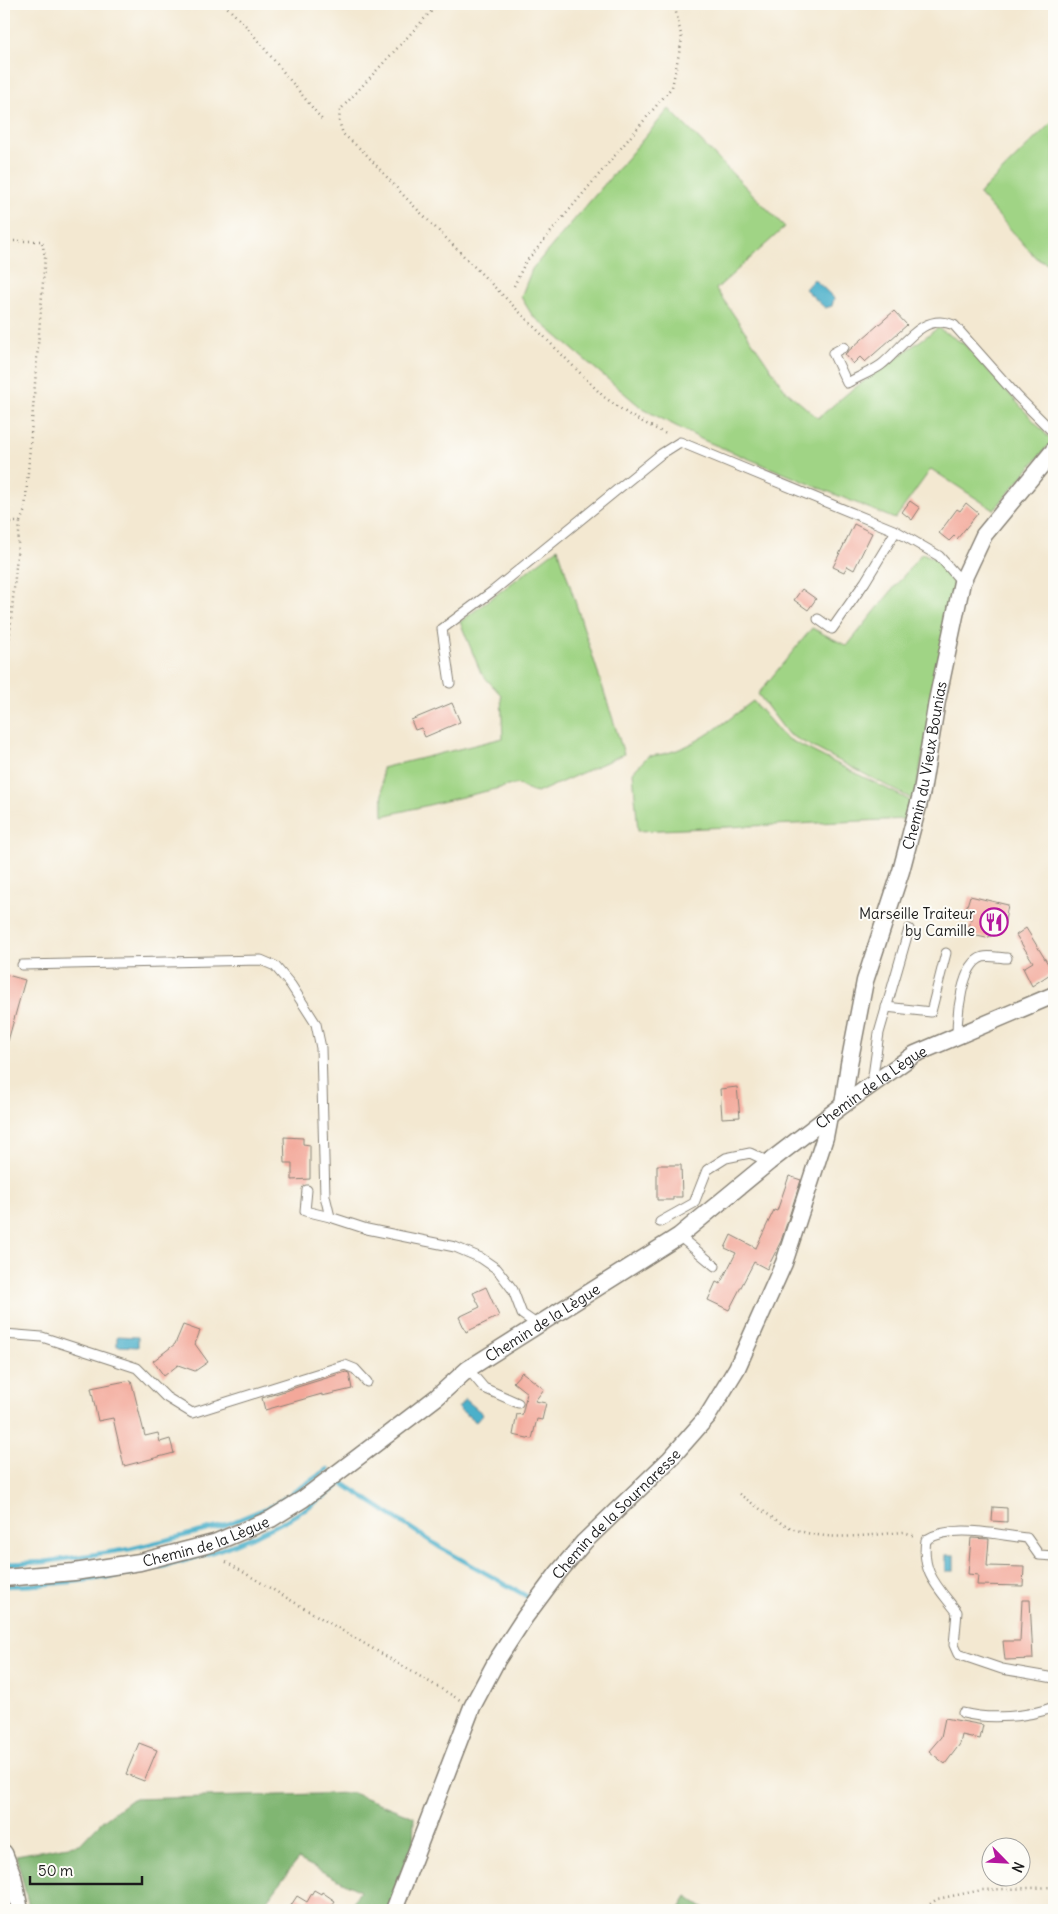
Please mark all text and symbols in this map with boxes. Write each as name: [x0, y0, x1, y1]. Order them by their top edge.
street label: Chemin du Vieux Bounias: [898, 679, 950, 852]
place label: Marseille Traiteur by Camille: [859, 904, 975, 940]
restaurant icon: Marseille Traiteur by Camille: [979, 907, 1009, 937]
street label: Chemin de la Lègue: [811, 1041, 929, 1132]
street label: Chemin de la Lègue: [481, 1279, 603, 1365]
street label: Chemin de la Sournaresse: [547, 1445, 684, 1583]
street label: Chemin de la Lègue: [140, 1511, 272, 1570]
north arrow: [980, 1836, 1030, 1886]
scale bar: [30, 1854, 142, 1886]
text: N: [1008, 1859, 1028, 1875]
text: 50 m: [38, 1861, 73, 1880]

